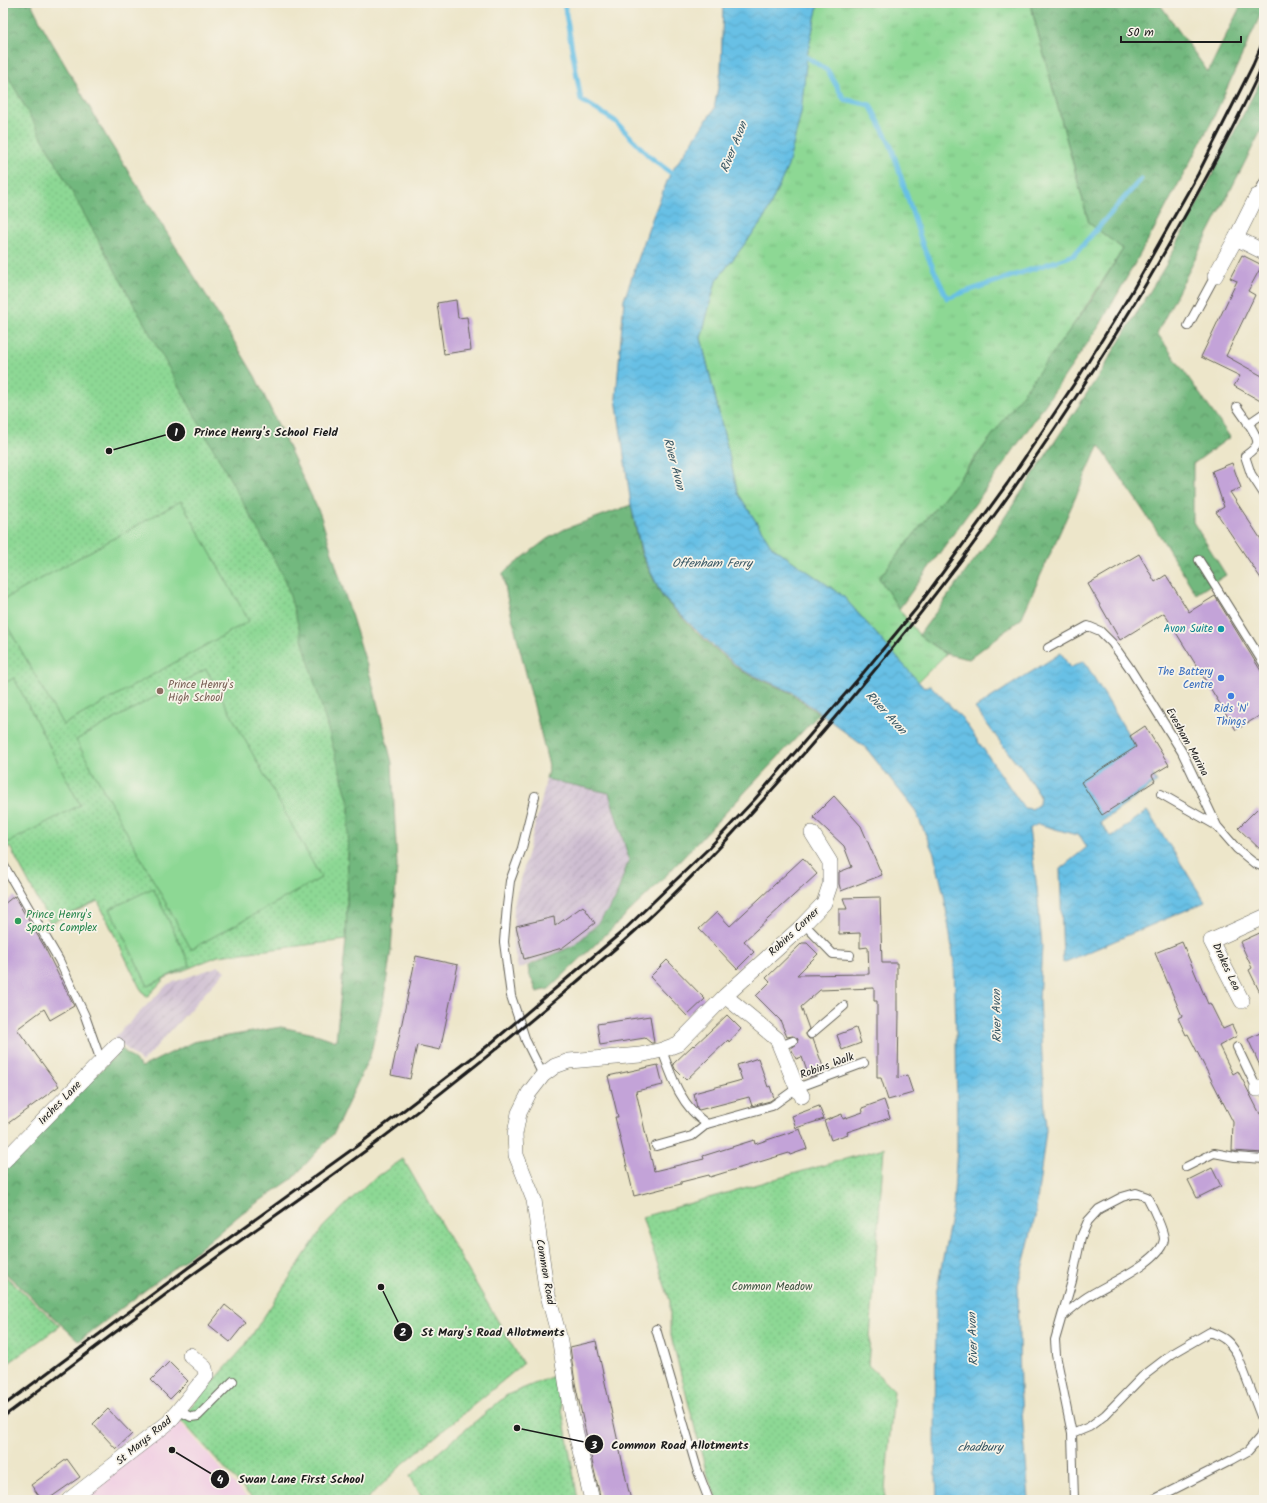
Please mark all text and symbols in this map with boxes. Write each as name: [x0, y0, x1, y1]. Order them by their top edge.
scale bar: [1121, 18, 1241, 44]
text: 50 m: [1127, 23, 1154, 42]
water label: River Avon: [715, 117, 753, 175]
callout: Prince Henry's School Field: [166, 420, 346, 444]
text: 1: [174, 423, 178, 442]
text: Prince Henry's School Field: [194, 423, 339, 442]
water label: River Avon: [658, 436, 690, 494]
water label: Offenham Ferry: [672, 554, 754, 573]
place label: Avon Suite: [1163, 620, 1213, 638]
marker: Avon Suite: [1216, 624, 1226, 634]
place label: The Battery Centre: [1157, 663, 1214, 694]
marker: The Battery Centre: [1216, 673, 1226, 683]
place label: Prince Henry's High School: [168, 676, 234, 707]
marker: Prince Henry's High School: [155, 686, 165, 696]
water label: River Avon: [861, 687, 912, 740]
marker: Rids 'N' Things: [1226, 691, 1236, 701]
place label: Rids 'N' Things: [1214, 700, 1249, 731]
street label: Evesham Marina: [1161, 704, 1213, 780]
street label: Robins Corner: [764, 903, 825, 961]
place label: Prince Henry's Sports Complex: [26, 906, 97, 937]
marker: Prince Henry's Sports Complex: [13, 916, 23, 926]
street label: Drakes Lea: [1207, 940, 1245, 994]
water label: River Avon: [987, 988, 1007, 1043]
street label: Robins Walk: [797, 1048, 857, 1084]
street label: Inches Lane: [34, 1077, 86, 1129]
street label: Common Road: [530, 1238, 560, 1307]
park label: Common Meadow: [731, 1278, 813, 1296]
water label: River Avon: [963, 1310, 983, 1366]
callout: St Mary's Road Allotments: [393, 1320, 572, 1344]
text: 2: [400, 1323, 407, 1342]
text: St Mary's Road Allotments: [421, 1323, 565, 1342]
street label: St Marys Road: [112, 1412, 176, 1470]
callout: Common Road Allotments: [584, 1432, 757, 1456]
text: 3: [590, 1436, 598, 1455]
text: Common Road Allotments: [611, 1436, 749, 1455]
water label: chadbury: [957, 1438, 1005, 1457]
callout: Swan Lane First School: [210, 1467, 371, 1491]
text: 4: [217, 1470, 224, 1489]
text: Swan Lane First School: [238, 1470, 364, 1489]

